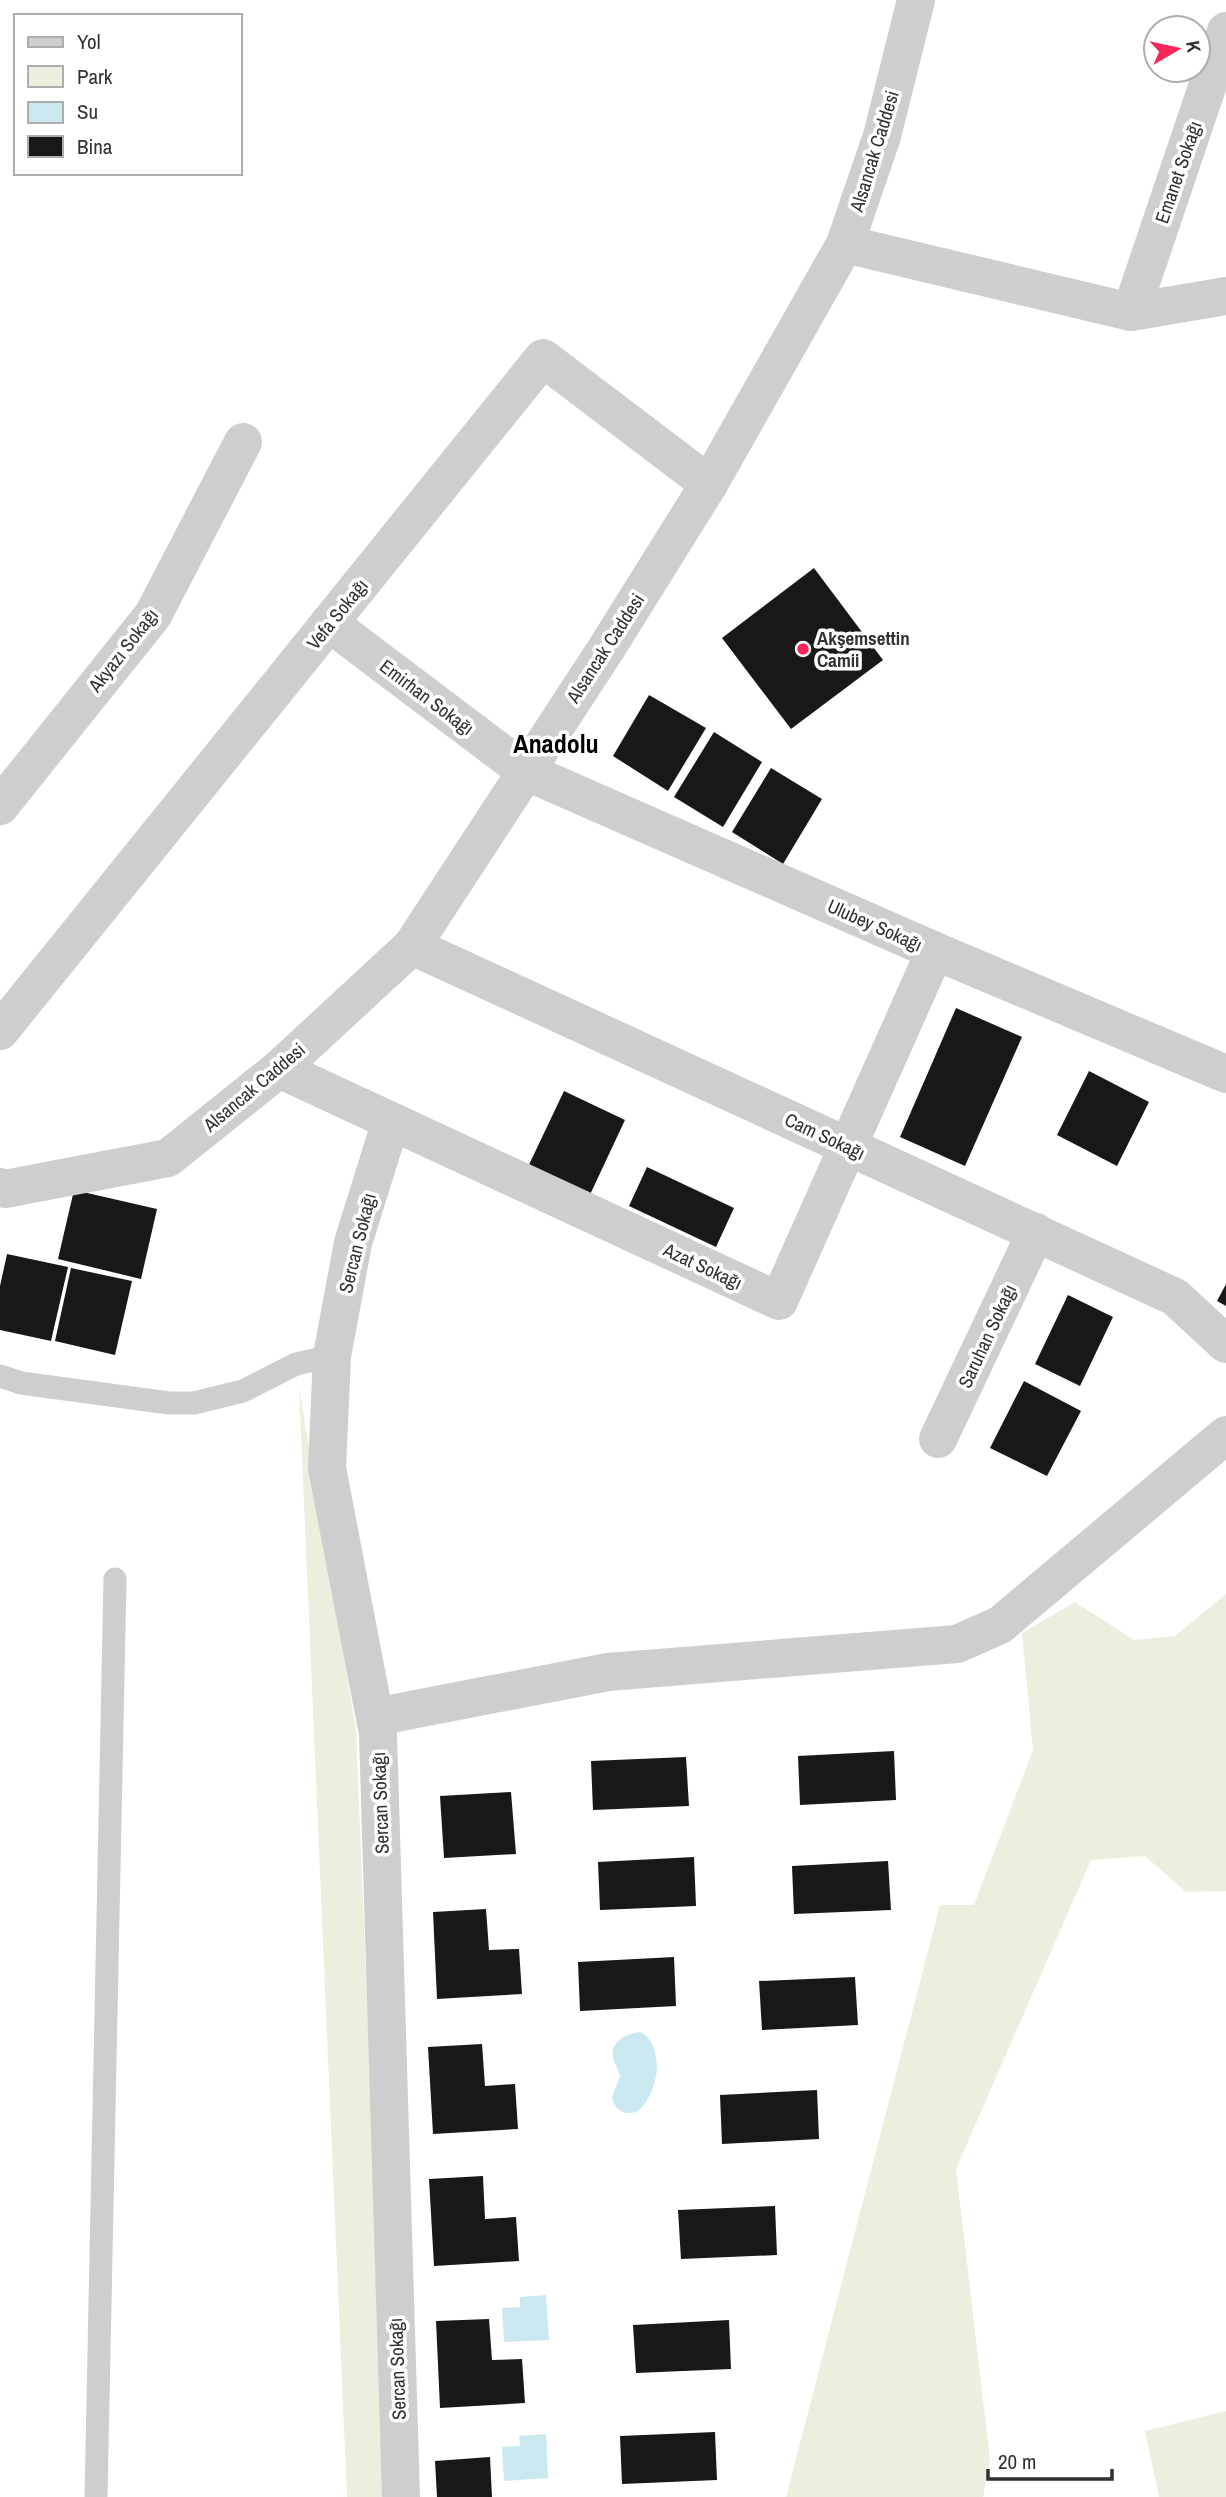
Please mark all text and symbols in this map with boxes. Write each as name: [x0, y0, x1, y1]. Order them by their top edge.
legend: [14, 14, 242, 175]
north arrow: [1142, 14, 1212, 84]
text: Yol: [77, 27, 101, 56]
text: K: [1180, 39, 1208, 55]
text: Park: [77, 62, 113, 91]
street label: Alsancak Caddesi: [843, 87, 905, 216]
text: Su: [77, 97, 98, 126]
street label: Emanet Sokağı: [1148, 117, 1208, 227]
text: Bina: [77, 132, 113, 161]
street label: Vefa Sokağı: [300, 573, 374, 655]
street label: Alsancak Caddesi: [559, 588, 650, 709]
street label: Akyazı Sokağı: [81, 603, 164, 698]
place label: Akşemsettin Camii: [817, 625, 910, 673]
marker: Akşemsettin Camii: [795, 641, 811, 657]
street label: Emirhan Sokağı: [375, 653, 479, 741]
district label: Anadolu: [513, 726, 599, 761]
street label: Ulubey Sokağı: [823, 893, 927, 957]
street label: Alsancak Caddesi: [197, 1037, 310, 1138]
street label: Cam Sokağı: [781, 1106, 869, 1166]
street label: Sercan Sokağı: [332, 1190, 382, 1296]
street label: Azat Sokağı: [659, 1236, 747, 1296]
street label: Saruhan Sokağı: [952, 1280, 1022, 1392]
street label: Sercan Sokağı: [365, 1751, 395, 1855]
street label: Sercan Sokağı: [382, 2317, 412, 2421]
scale bar: [988, 2438, 1112, 2482]
text: 20 m: [998, 2447, 1036, 2476]

